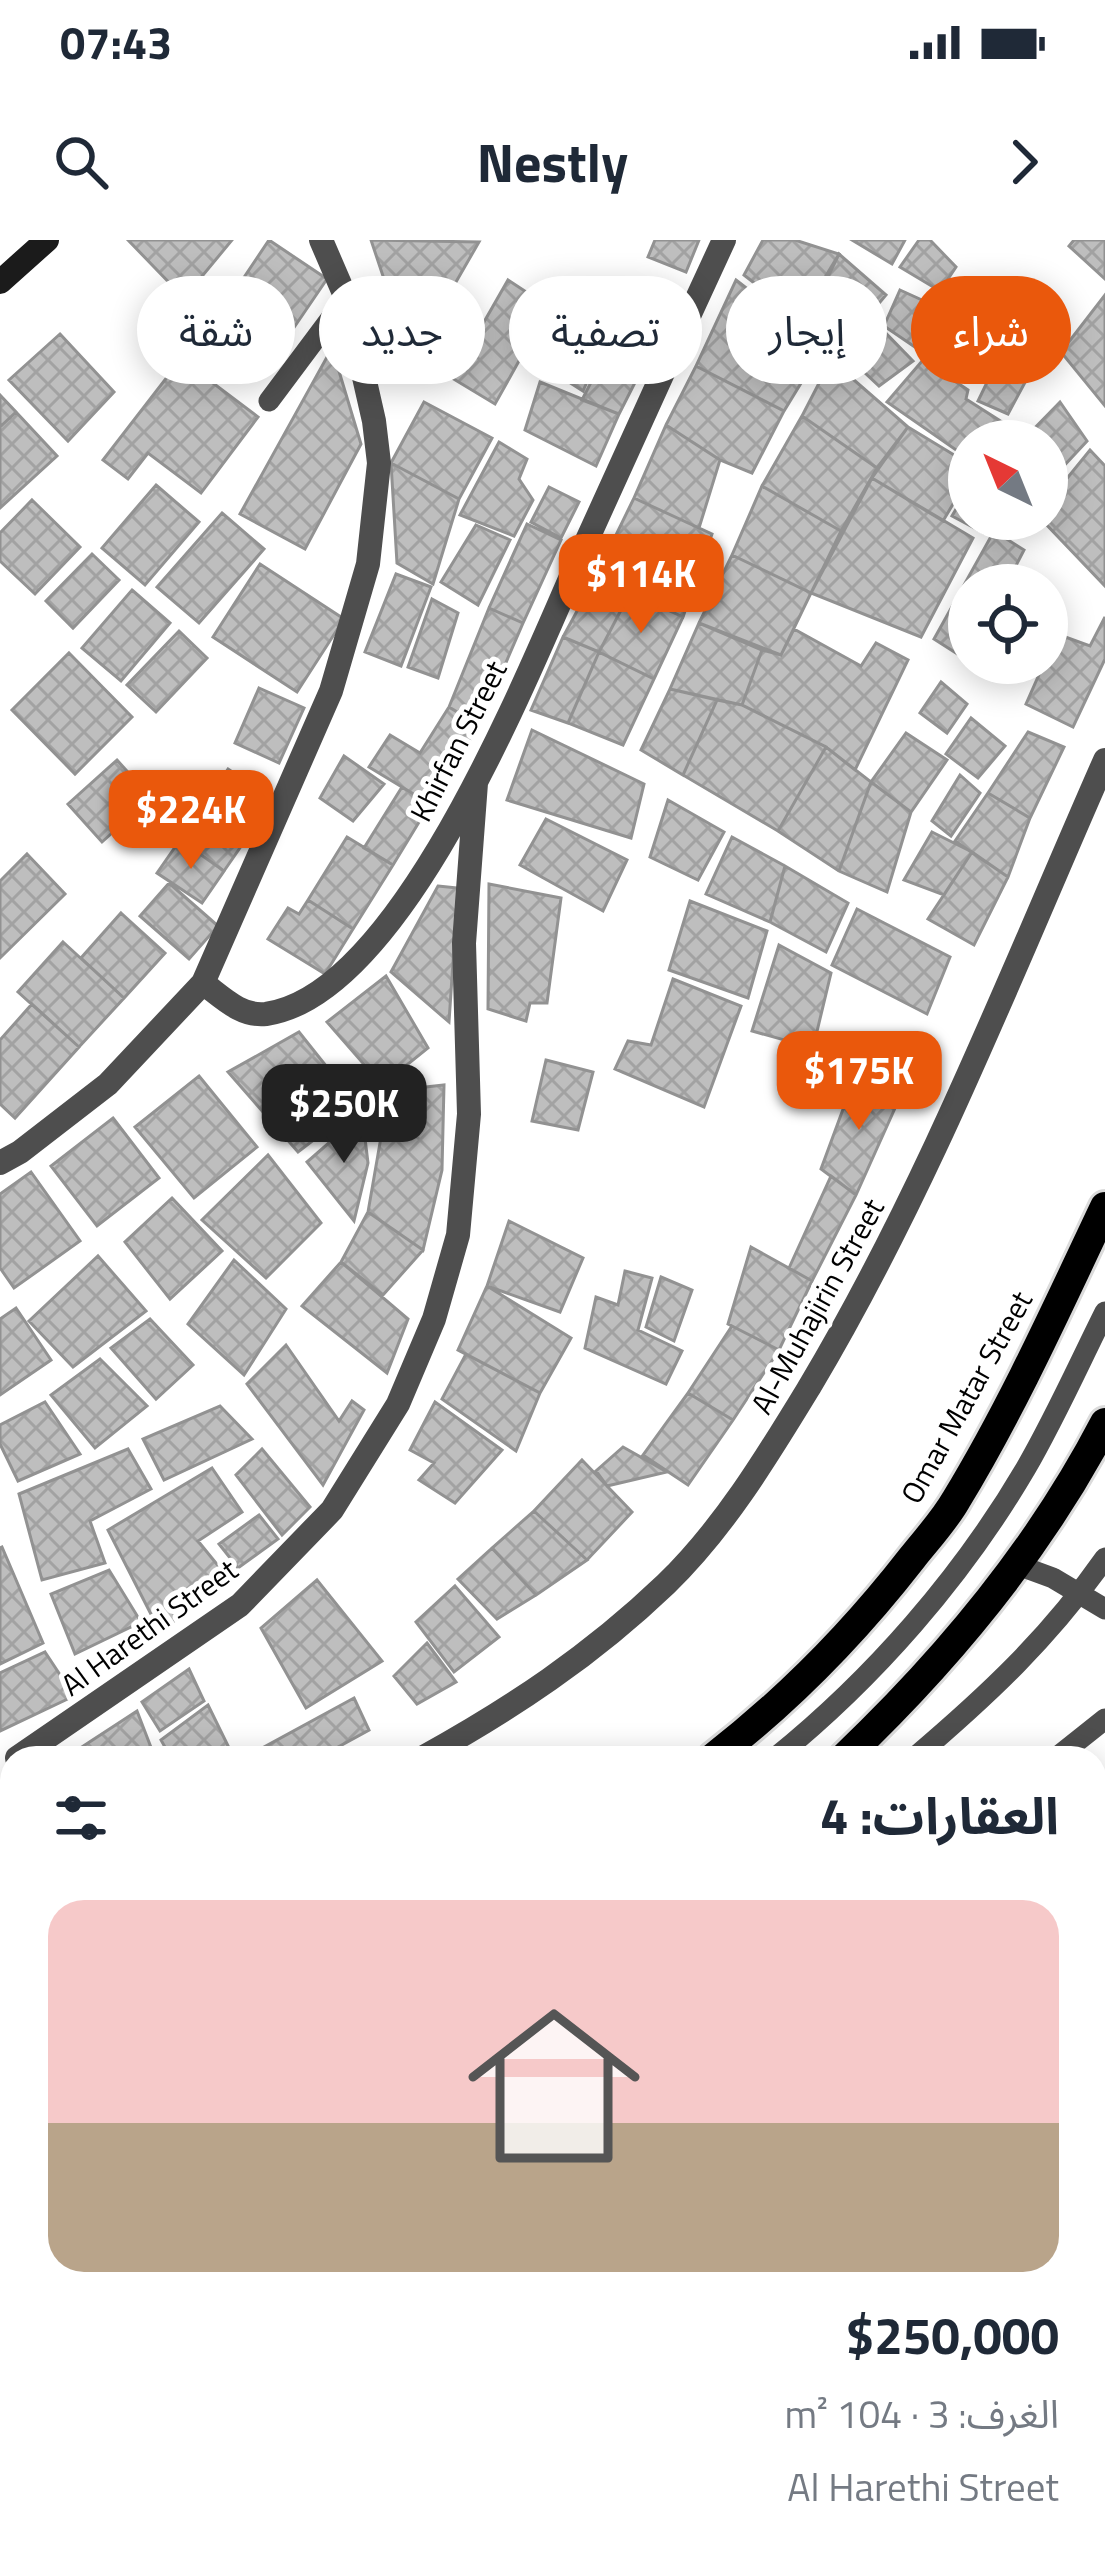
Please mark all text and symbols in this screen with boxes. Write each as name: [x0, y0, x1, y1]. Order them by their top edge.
text: 07:43: [60, 8, 172, 76]
text: Nestly: [477, 121, 628, 203]
icon: search: [48, 129, 114, 195]
icon: forward: [991, 129, 1057, 195]
chip: شقة: [137, 276, 295, 384]
chip: جديد: [319, 276, 485, 384]
chip: تصفية: [509, 276, 702, 384]
chip: إيجار: [726, 276, 887, 384]
chip: شراء: [911, 276, 1071, 384]
north arrow: [948, 420, 1068, 540]
map controls: [948, 420, 1068, 684]
pin: $114K: [557, 534, 725, 636]
text: $114K: [586, 543, 696, 602]
button: locate: [948, 564, 1068, 684]
street label: Khirfan Street: [398, 652, 518, 829]
pin: $224K: [107, 770, 275, 872]
text: $224K: [136, 779, 246, 838]
pin: $175K: [775, 1031, 943, 1133]
text: $175K: [804, 1040, 914, 1099]
pin: $250K: [260, 1064, 428, 1166]
text: $250K: [289, 1073, 399, 1132]
street label: Al-Muhajirin Street: [739, 1189, 896, 1422]
street label: Omar Matar Street: [888, 1282, 1044, 1512]
street label: Al Harethi Street: [51, 1547, 247, 1707]
text: العقارات: 4: [820, 1776, 1059, 1854]
icon: filters: [48, 1785, 114, 1851]
icon: home: [446, 1978, 662, 2194]
text: $250,000: [846, 2296, 1059, 2374]
text: الغرف: 3 · 104 m²: [784, 2384, 1059, 2443]
text: Al Harethi Street: [787, 2457, 1059, 2516]

